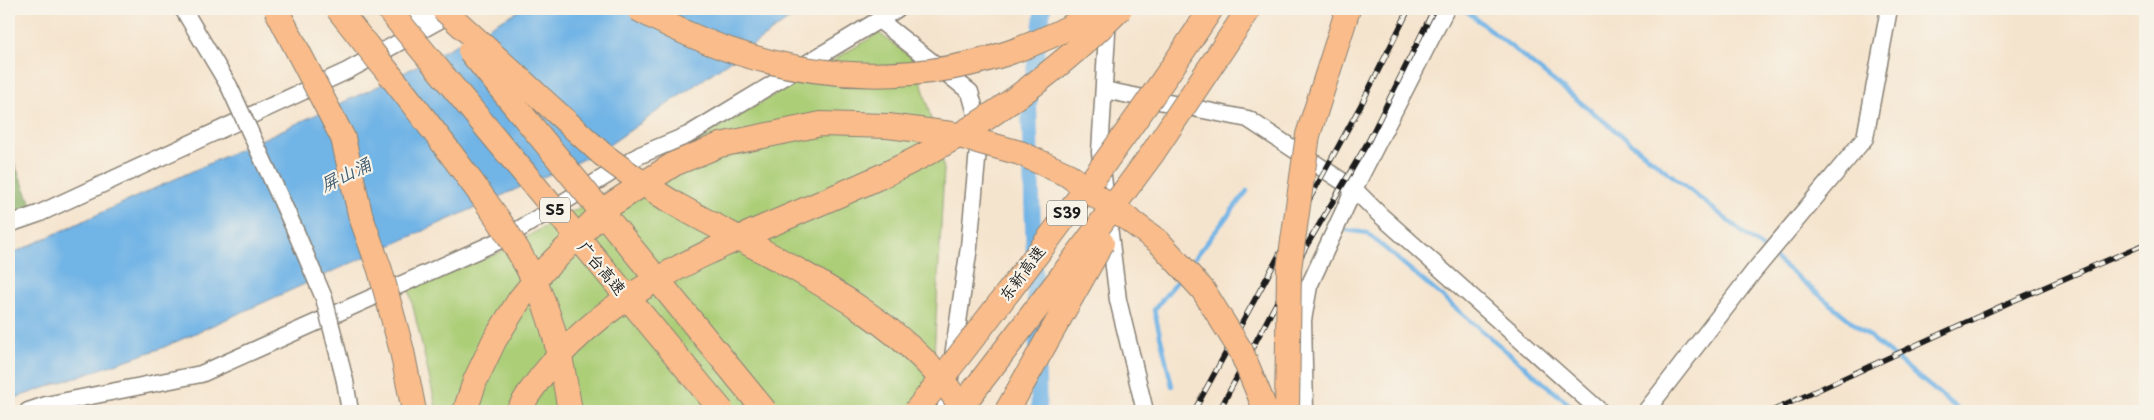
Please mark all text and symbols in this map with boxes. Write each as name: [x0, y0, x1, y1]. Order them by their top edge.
water label: 屏山涌: [315, 149, 376, 198]
road number: S5: [540, 198, 570, 222]
road number: S39: [1047, 200, 1087, 226]
street label: 广台高速: [573, 235, 633, 300]
street label: 东新高速: [992, 240, 1050, 305]

